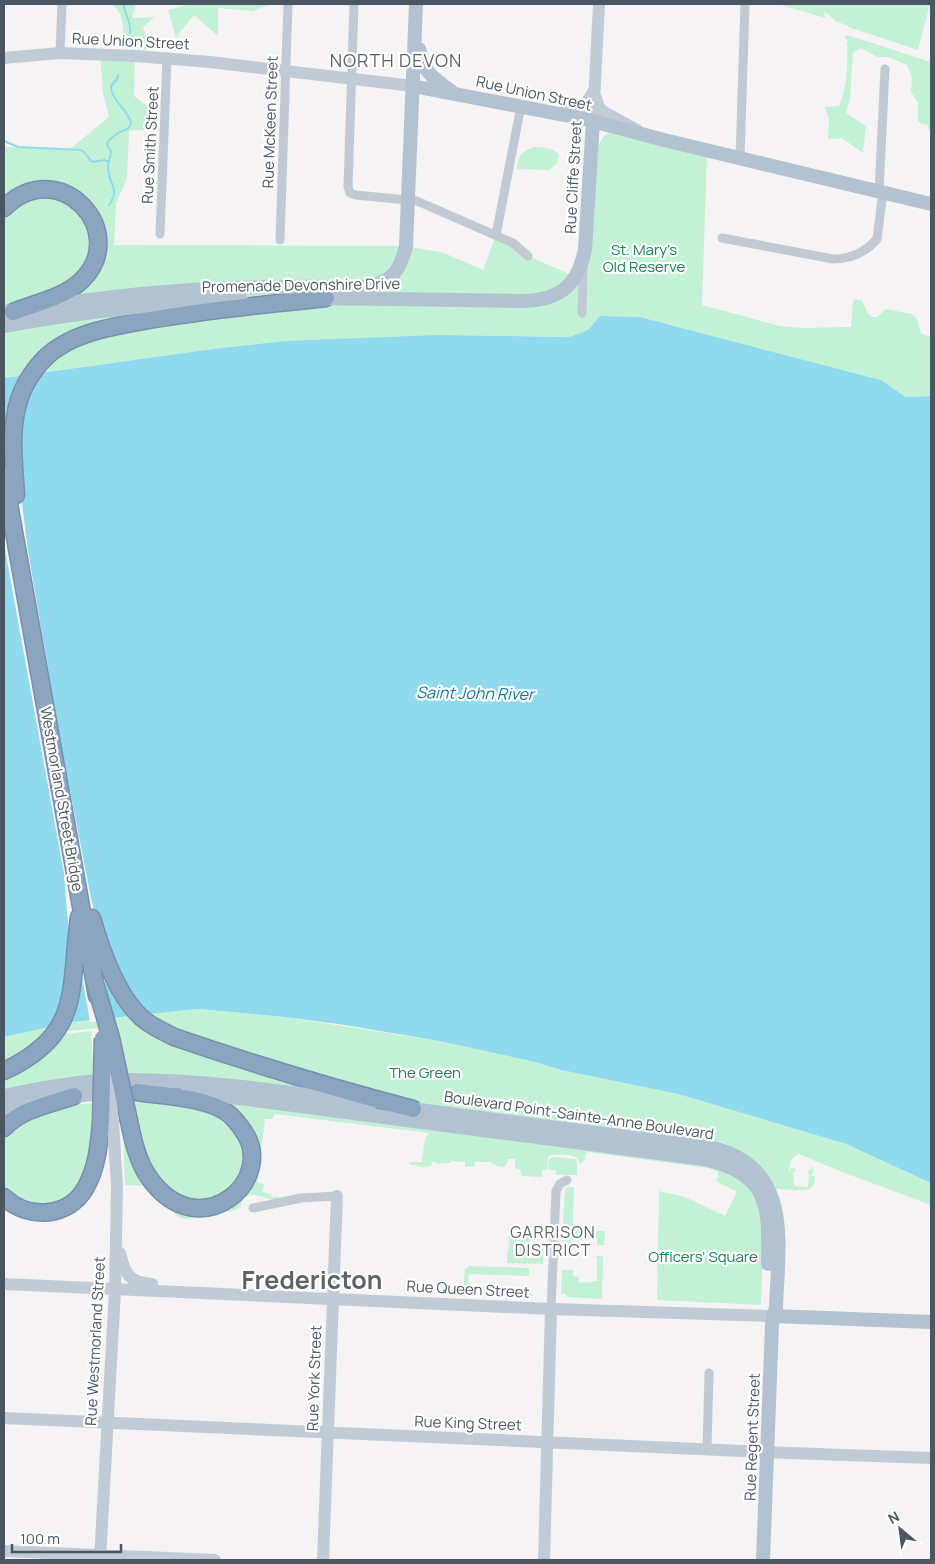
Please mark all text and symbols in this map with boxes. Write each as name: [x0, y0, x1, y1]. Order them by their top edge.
street label: Rue Union Street: [72, 27, 190, 55]
district label: NORTH DEVON: [330, 48, 462, 72]
street label: Rue McKeen Street: [257, 55, 283, 189]
street label: Rue Union Street: [474, 70, 594, 116]
street label: Rue Smith Street: [136, 86, 164, 204]
street label: Rue Cliffe Street: [560, 120, 586, 234]
park label: St. Mary's Old Reserve: [603, 239, 686, 277]
street label: Promenade Devonshire Drive: [202, 273, 401, 297]
water label: Saint John River: [416, 681, 536, 705]
street label: Westmorland Street Bridge: [35, 705, 89, 893]
park label: The Green: [389, 1062, 461, 1083]
street label: Boulevard Point-Sainte-Anne Boulevard: [443, 1086, 715, 1144]
district label: GARRISON DISTRICT: [510, 1221, 596, 1261]
park label: Officers' Square: [648, 1246, 758, 1267]
street label: Rue Westmorland Street: [80, 1256, 110, 1426]
district label: Fredericton: [242, 1262, 382, 1297]
street label: Rue Queen Street: [406, 1275, 530, 1303]
street label: Rue York Street: [302, 1325, 326, 1431]
street label: Rue Regent Street: [739, 1373, 765, 1501]
street label: Rue King Street: [414, 1411, 522, 1435]
north arrow: [875, 1504, 925, 1554]
text: N: [884, 1506, 902, 1528]
scale bar: [12, 1522, 121, 1554]
text: 100 m: [20, 1528, 60, 1549]

